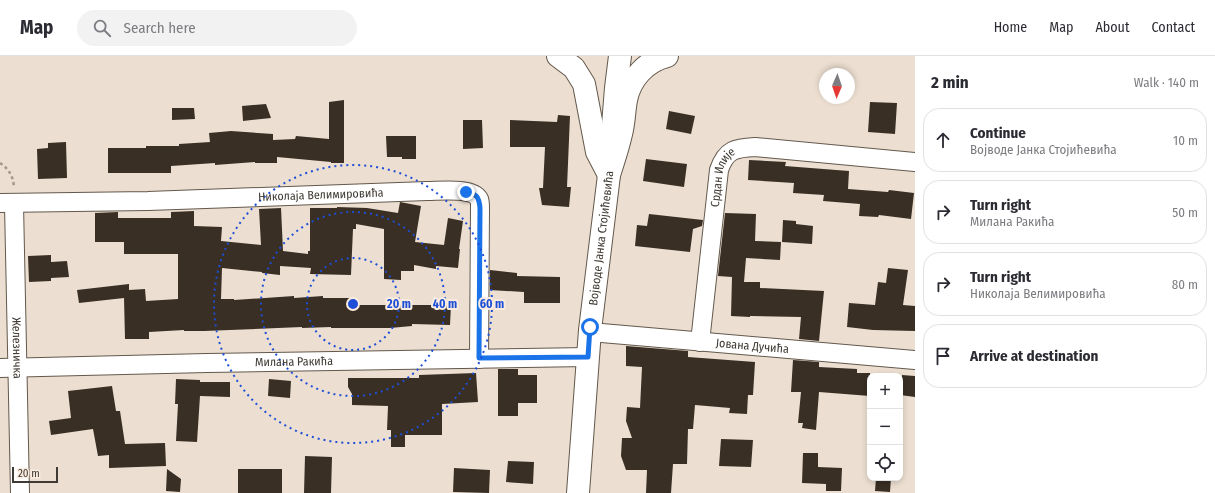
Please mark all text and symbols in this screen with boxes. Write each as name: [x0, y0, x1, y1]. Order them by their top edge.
search box: [77, 10, 357, 46]
text: Map: [20, 16, 53, 39]
icon: search: [91, 17, 113, 39]
text: Search here: [123, 19, 196, 37]
text: Home: [994, 19, 1027, 36]
text: Map: [1049, 19, 1073, 36]
text: About: [1095, 19, 1130, 36]
text: Contact: [1152, 19, 1195, 36]
north arrow: [819, 68, 855, 104]
text: 2 min: [931, 72, 969, 93]
text: Walk · 140 m: [1134, 75, 1199, 90]
text: Continue: [970, 124, 1026, 142]
icon: ahead: [932, 129, 954, 151]
text: 10 m: [1173, 133, 1198, 148]
text: Војводе Јанка Стојићевића: [970, 142, 1117, 157]
street label: Срдан Илије: [708, 144, 737, 208]
street label: Војводе Јанка Стојићевића: [586, 170, 616, 306]
route end: [457, 183, 475, 201]
street label: Николаја Велимировића: [258, 186, 384, 204]
text: Turn right: [970, 196, 1031, 214]
icon: right: [932, 201, 954, 223]
text: 50 m: [1172, 205, 1198, 220]
text: Милана Ракића: [970, 214, 1055, 229]
text: Turn right: [970, 268, 1031, 286]
icon: right: [932, 273, 954, 295]
text: 80 m: [1172, 277, 1198, 292]
text: Николаја Велимировића: [970, 286, 1106, 301]
centre of rings: [346, 297, 360, 311]
text: 20 m: [386, 297, 411, 311]
text: 40 m: [433, 297, 457, 311]
text: 60 m: [480, 297, 504, 311]
street label: Железничка: [9, 317, 25, 379]
route start: [581, 318, 599, 336]
street label: Јована Дучића: [715, 336, 790, 356]
icon: arrive: [932, 345, 954, 367]
text: Arrive at destination: [970, 347, 1098, 365]
street label: Милана Ракића: [255, 354, 333, 369]
map controls: [867, 373, 903, 481]
button: +: [867, 373, 903, 409]
button: −: [867, 409, 903, 445]
button: locate: [867, 445, 903, 481]
scale bar: [12, 465, 58, 484]
text: 20 m: [18, 467, 40, 480]

